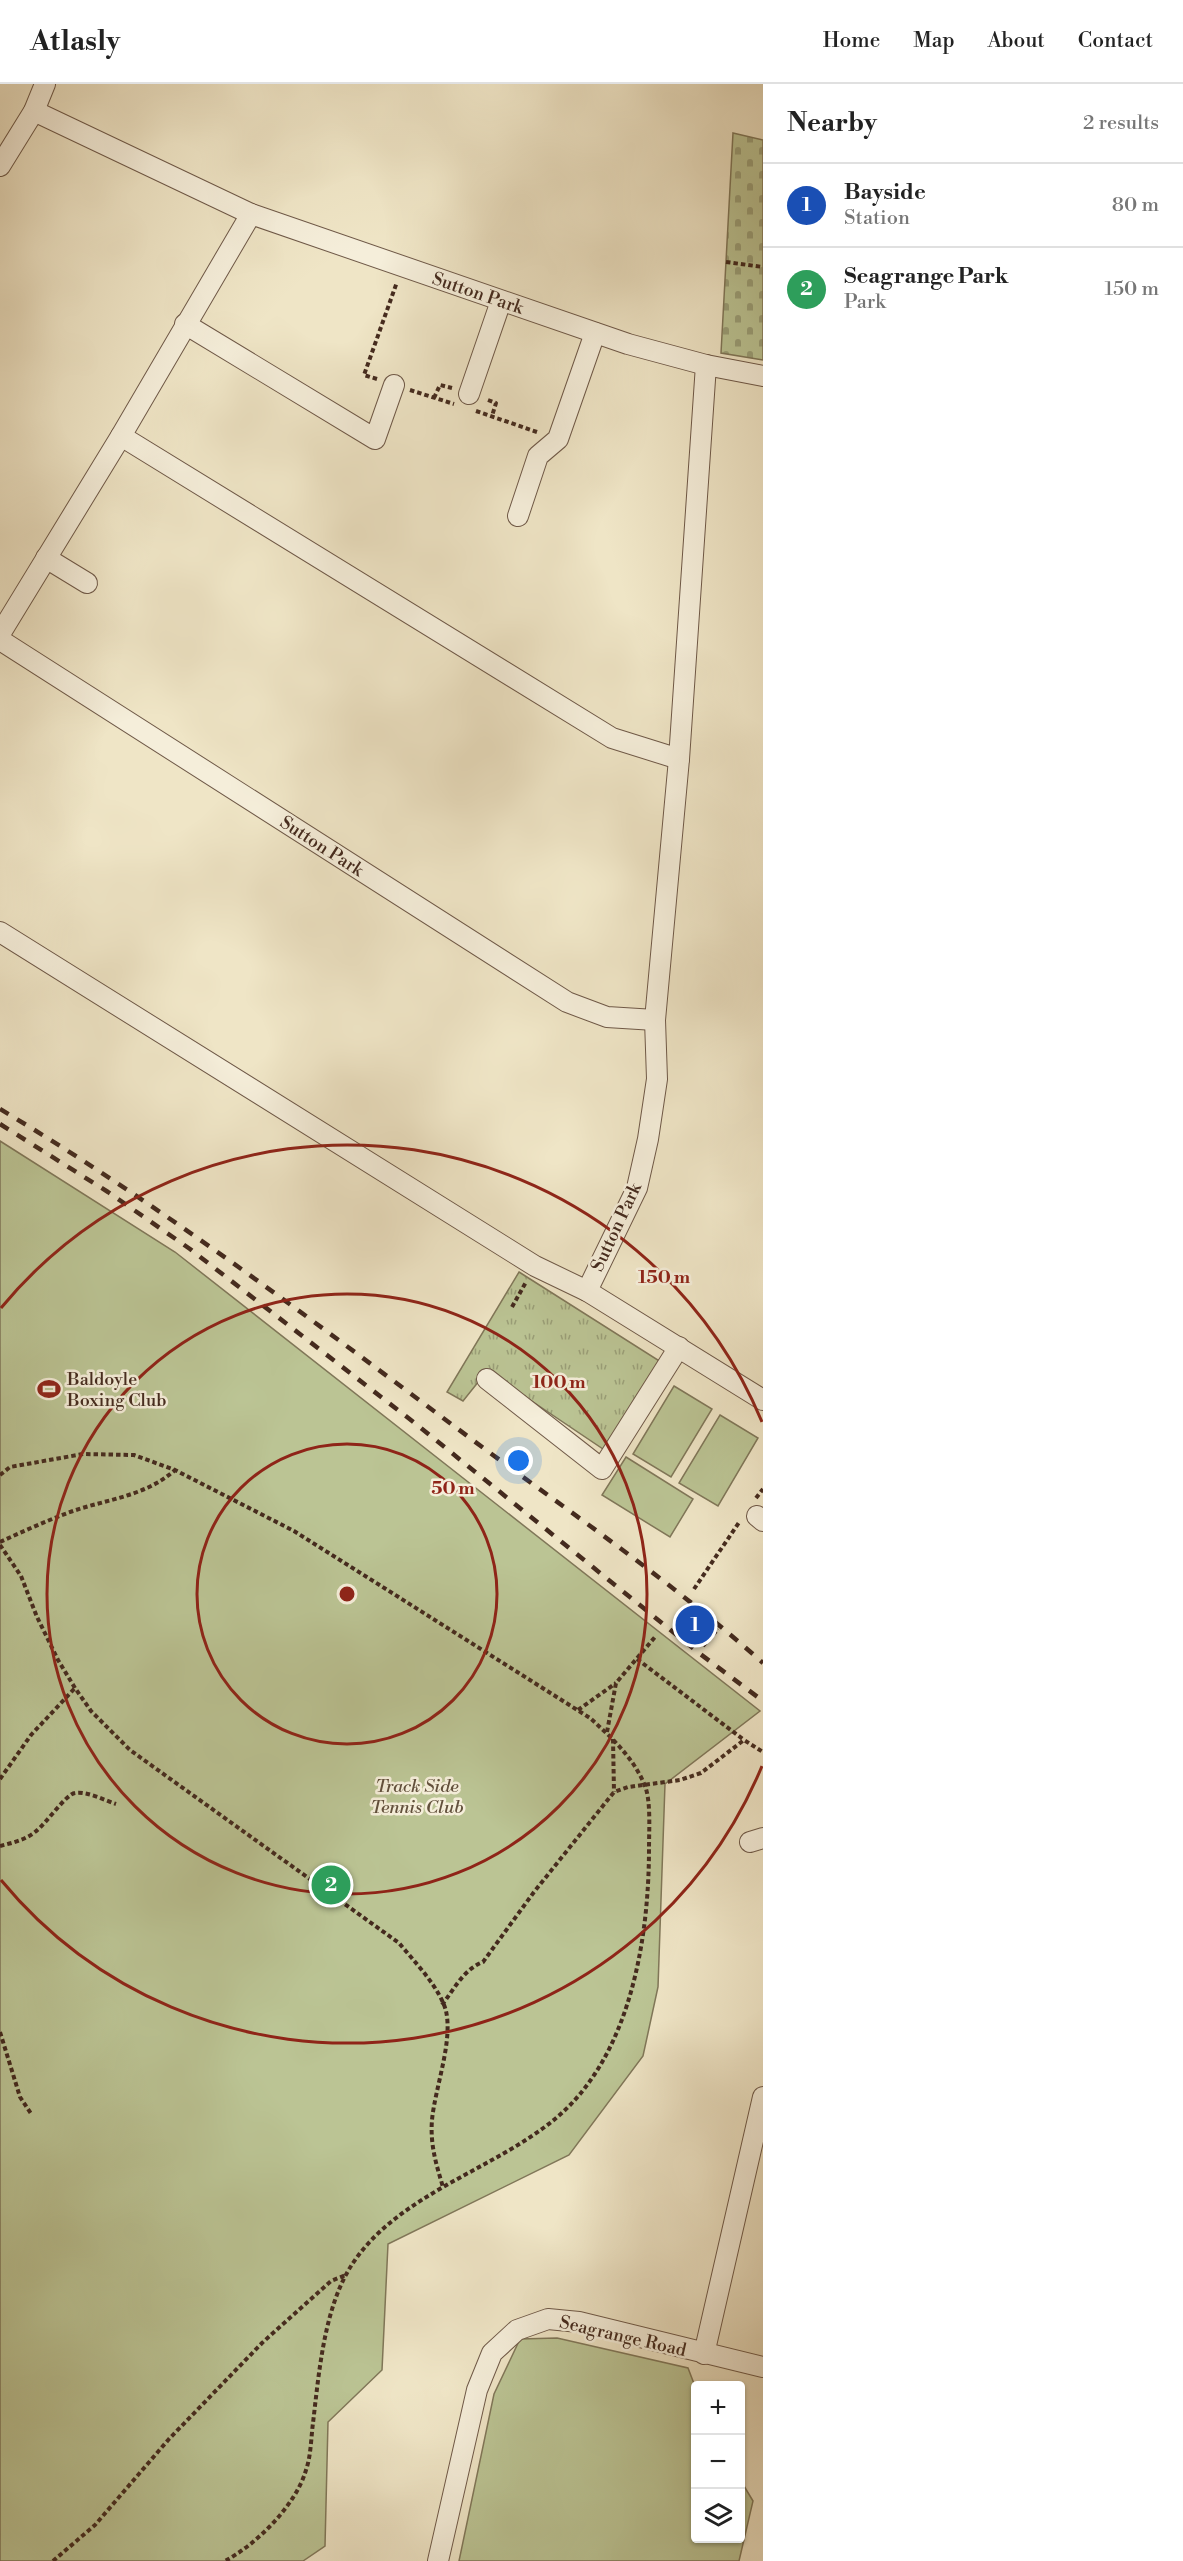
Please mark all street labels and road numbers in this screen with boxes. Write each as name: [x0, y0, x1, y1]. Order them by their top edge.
street label: Sutton Park: [429, 267, 528, 320]
street label: Sutton Park: [276, 811, 369, 883]
street label: Sutton Park: [586, 1178, 648, 1275]
street label: Seagrange Road: [557, 2311, 689, 2362]

